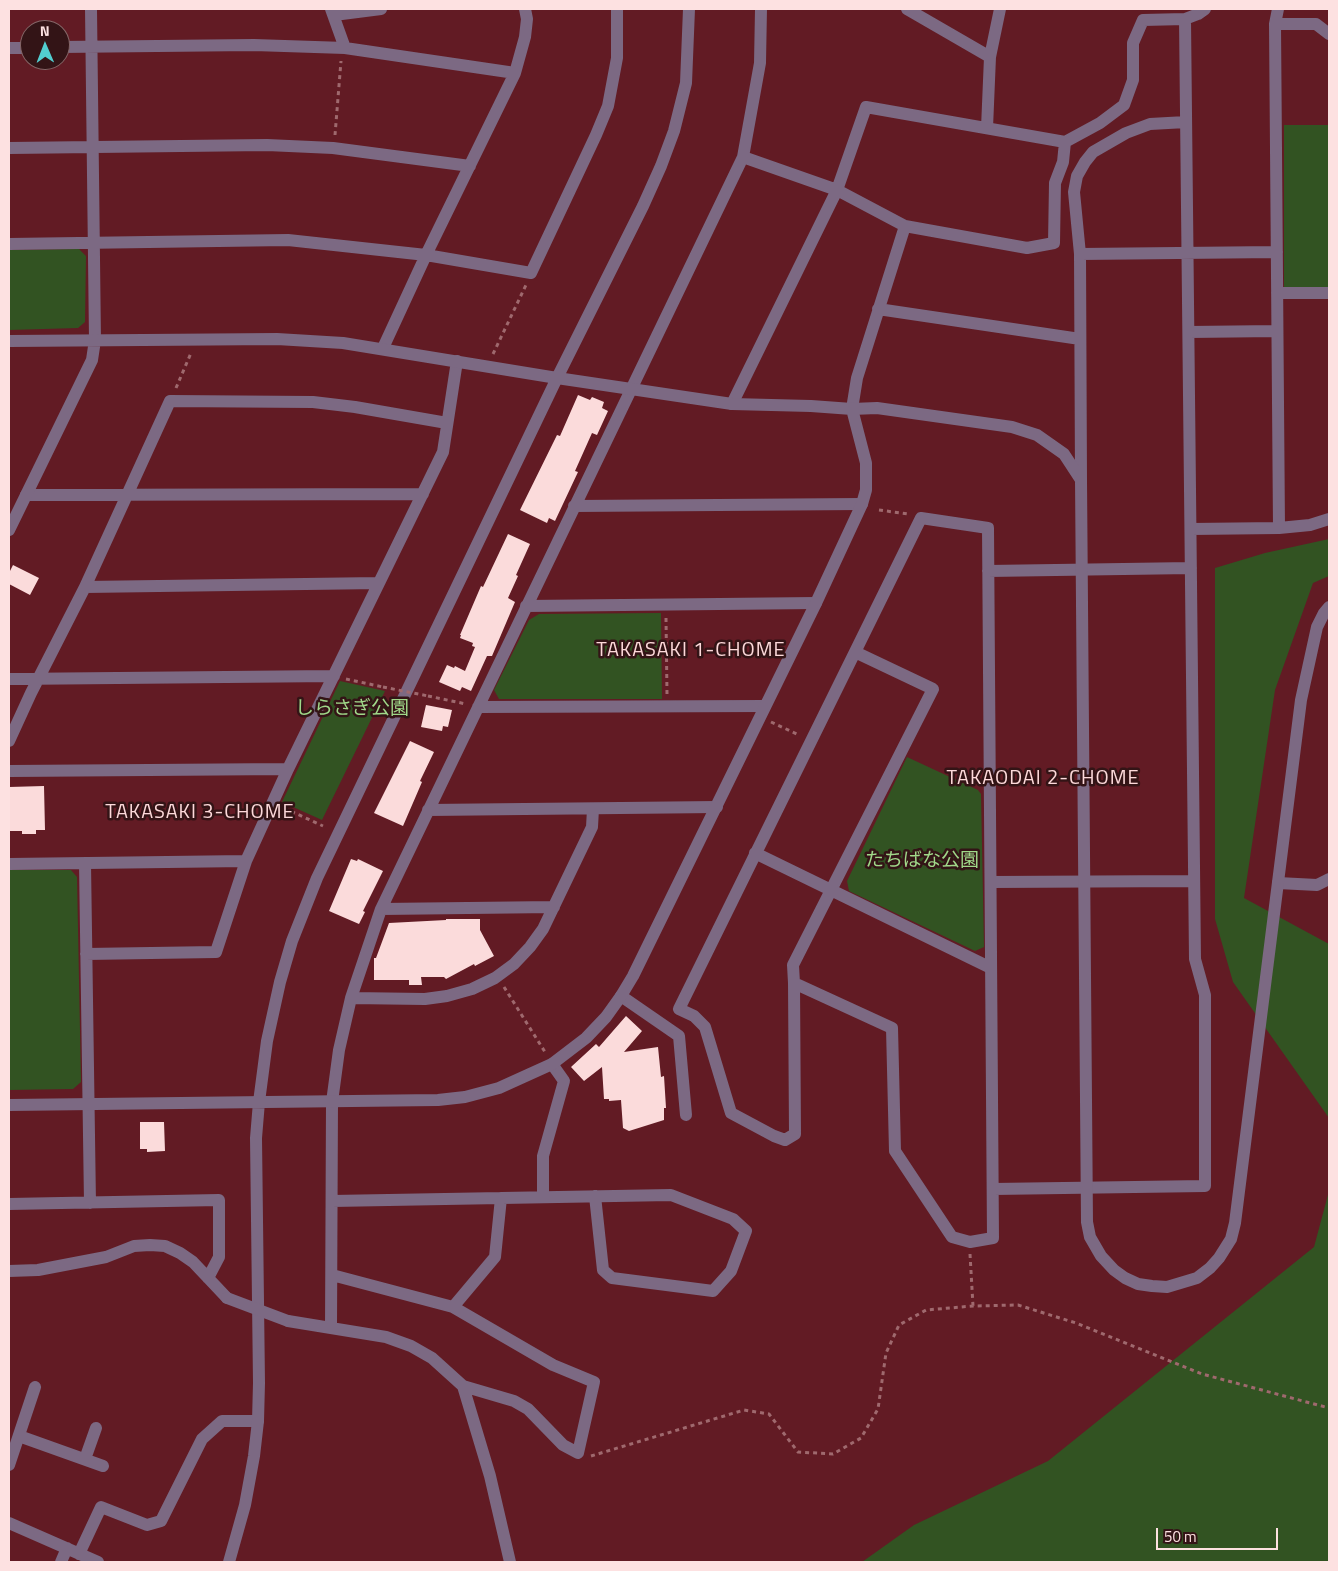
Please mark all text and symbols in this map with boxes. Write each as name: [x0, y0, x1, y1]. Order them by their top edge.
north arrow: [20, 20, 70, 70]
text: N: [40, 20, 50, 41]
district label: TAKASAKI 1-CHOME: [594, 639, 788, 663]
park label: しらさぎ公園: [295, 698, 409, 720]
district label: TAKAODAI 2-CHOME: [944, 767, 1142, 791]
district label: TAKASAKI 3-CHOME: [103, 801, 297, 825]
park label: たちばな公園: [865, 850, 979, 872]
scale bar: [1158, 1518, 1280, 1550]
text: 50 m: [1164, 1525, 1197, 1548]

